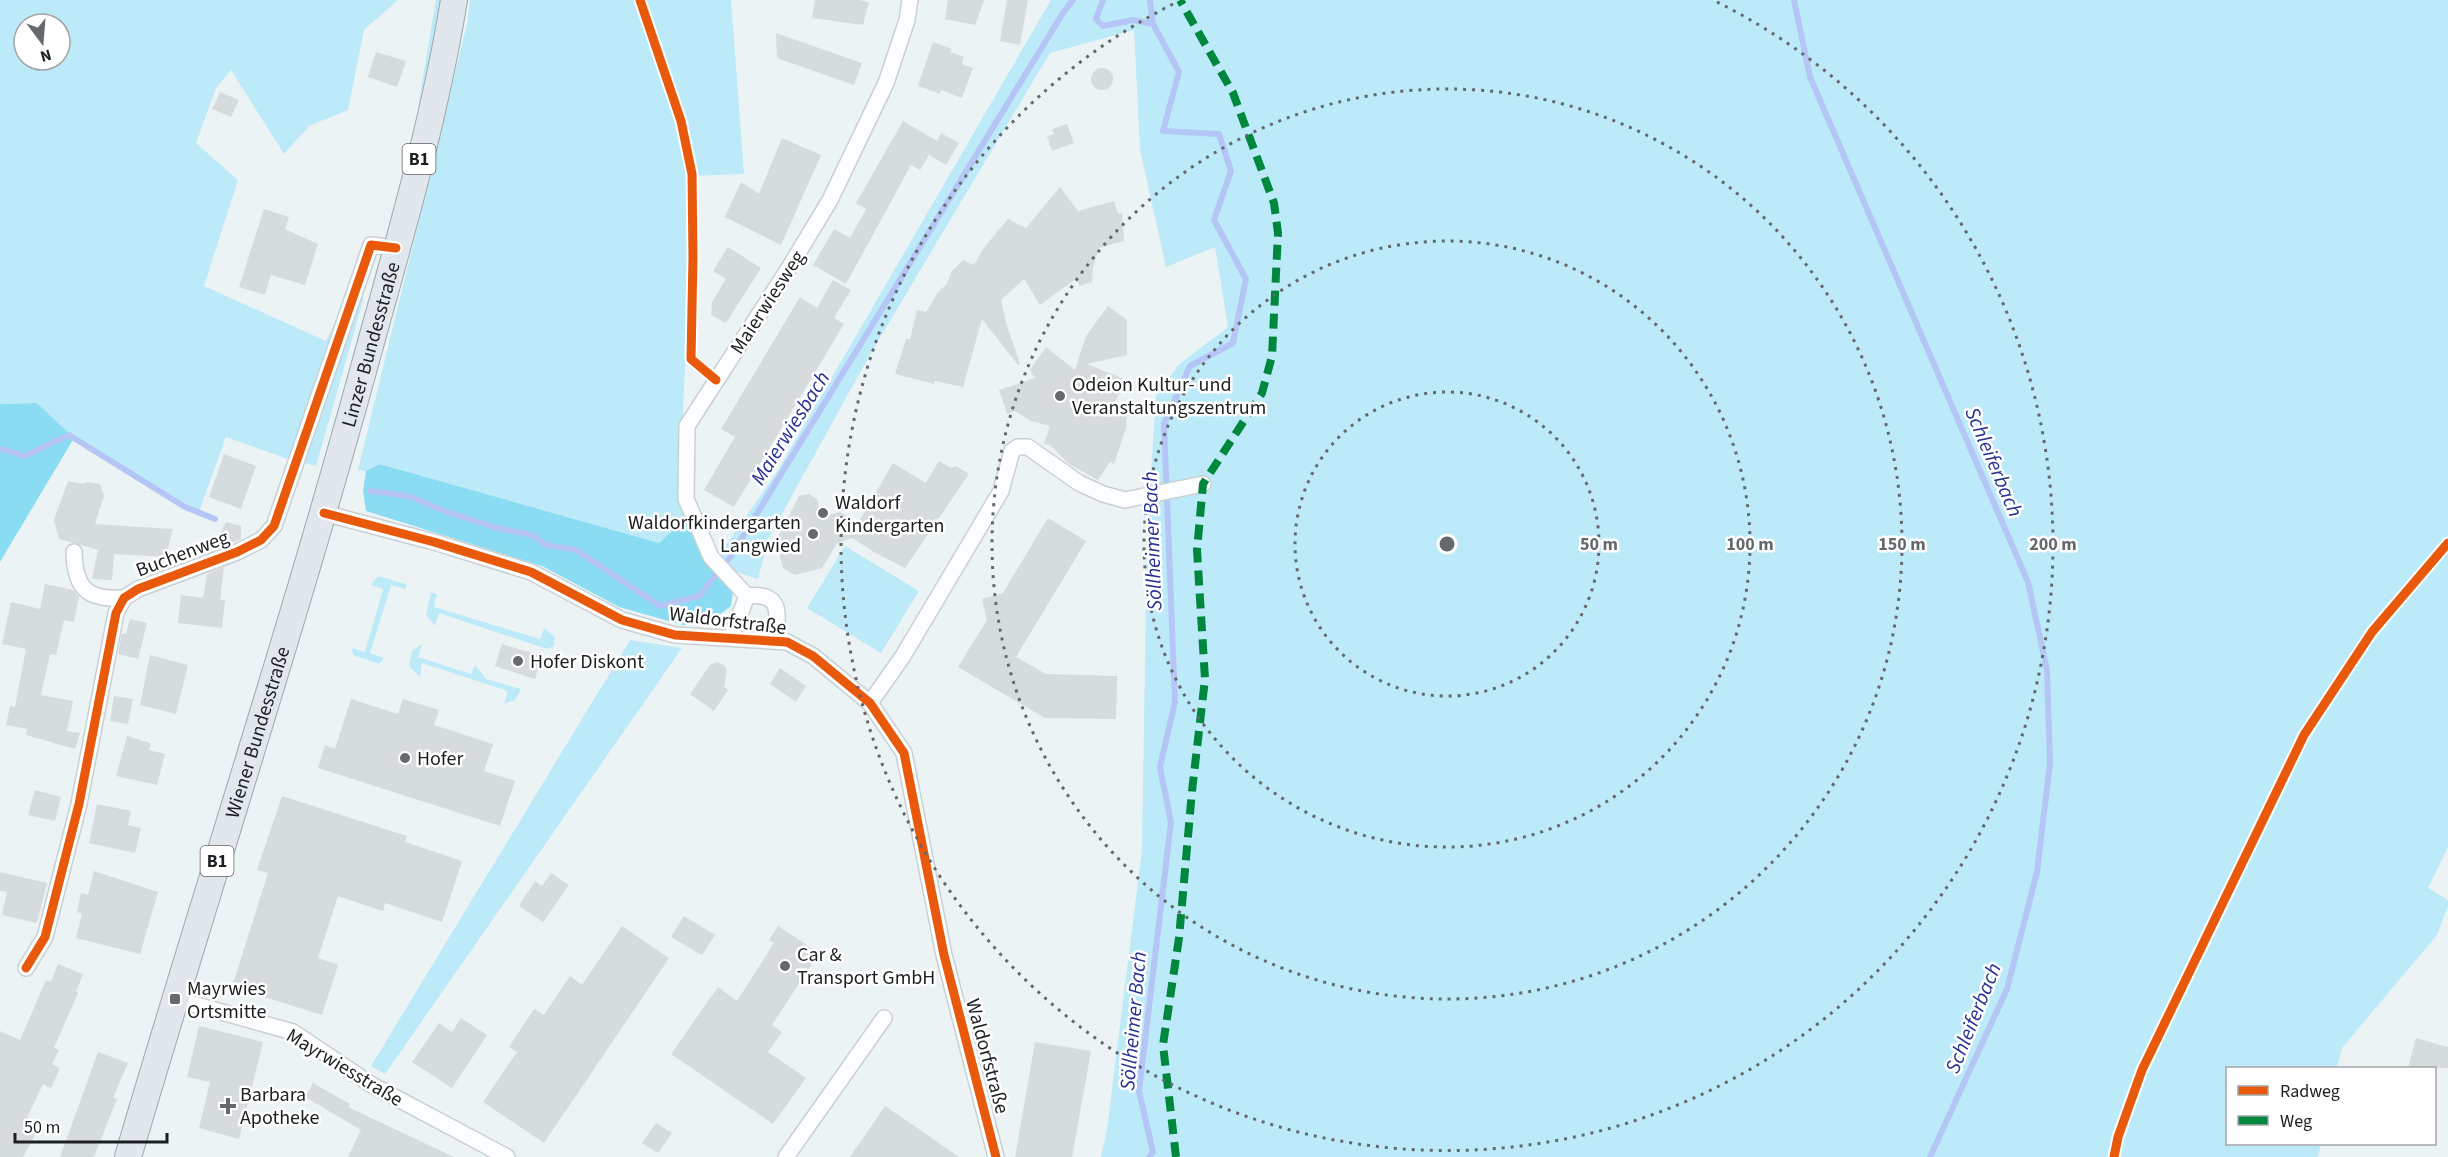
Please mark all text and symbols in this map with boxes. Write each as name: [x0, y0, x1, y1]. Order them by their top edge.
north arrow: [12, 12, 72, 72]
text: N: [38, 43, 54, 67]
road number: B1: [402, 144, 436, 174]
street label: Maierwiesweg: [724, 245, 812, 360]
street label: Linzer Bundesstraße: [335, 259, 408, 431]
water label: Maierwiesbach: [743, 365, 837, 491]
place label: Odeion Kultur- und Veranstaltungszentrum: [1072, 371, 1266, 422]
marker: Odeion Kultur- und Veranstaltungszentrum: [1053, 389, 1067, 403]
water label: Schleiferbach: [1957, 402, 2031, 522]
water label: Söllheimer Bach: [1135, 471, 1169, 611]
place label: Waldorf Kindergarten: [835, 489, 944, 540]
marker: Waldorf Kindergarten: [816, 506, 830, 520]
place label: Waldorfkindergarten Langwied: [628, 509, 801, 560]
street label: Buchenweg: [132, 523, 233, 584]
marker: Waldorfkindergarten Langwied: [806, 527, 820, 541]
text: 50 m: [1580, 532, 1618, 557]
text: 100 m: [1726, 532, 1774, 557]
text: 150 m: [1878, 532, 1926, 557]
text: 200 m: [2029, 532, 2077, 557]
centre of rings: [1437, 534, 1457, 554]
street label: Waldorfstraße: [668, 600, 788, 642]
street label: Wiener Bundesstraße: [219, 643, 297, 822]
place label: Hofer Diskont: [530, 648, 644, 676]
marker: Hofer Diskont: [511, 654, 525, 668]
place label: Hofer: [417, 745, 463, 773]
marker: Hofer: [398, 751, 412, 765]
road number: B1: [200, 846, 234, 876]
place label: Car & Transport GmbH: [797, 941, 935, 992]
water label: Söllheimer Bach: [1112, 950, 1154, 1092]
water label: Schleiferbach: [1937, 958, 2009, 1078]
marker: Car & Transport GmbH: [778, 959, 792, 973]
place label: Mayrwies Ortsmitte: [187, 975, 267, 1026]
marker: Mayrwies Ortsmitte: [168, 992, 182, 1006]
street label: Waldorfstraße: [958, 996, 1016, 1117]
street label: Mayrwiesstraße: [281, 1022, 408, 1114]
legend: [2226, 1067, 2436, 1145]
text: Radweg: [2280, 1079, 2340, 1104]
place label: Barbara Apotheke: [240, 1081, 320, 1132]
marker: Barbara Apotheke: [221, 1099, 235, 1113]
scale bar: [15, 1106, 166, 1144]
text: Weg: [2280, 1109, 2312, 1134]
text: 50 m: [24, 1115, 60, 1140]

